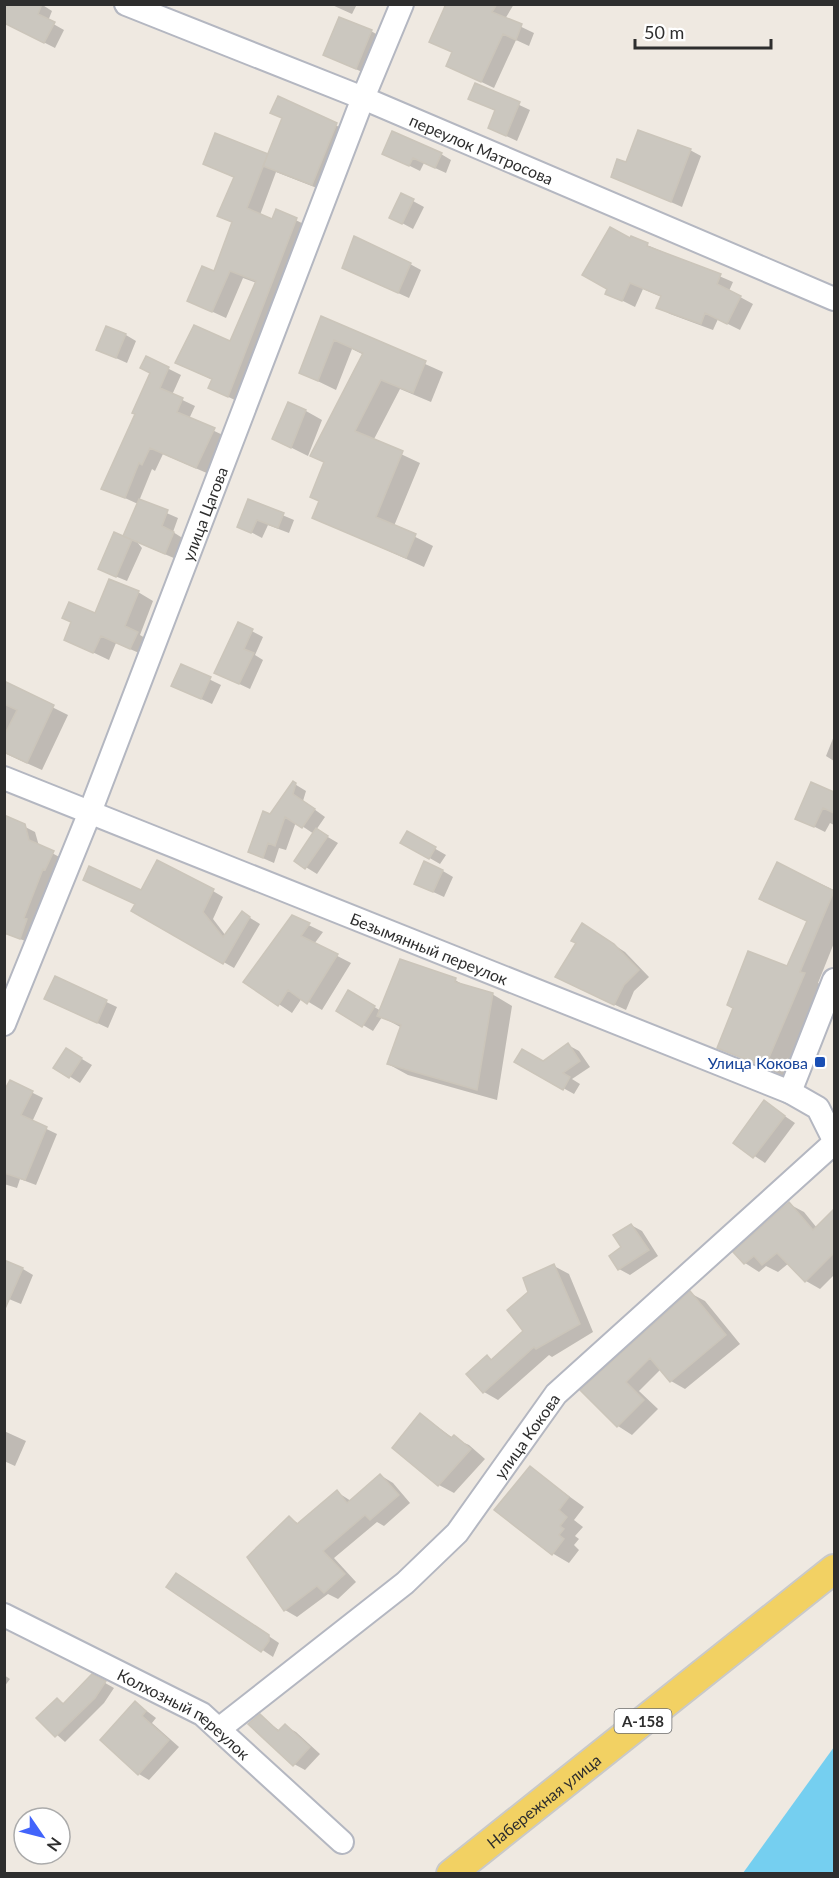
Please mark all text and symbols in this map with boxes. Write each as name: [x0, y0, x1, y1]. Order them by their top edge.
scale bar: [635, 12, 772, 50]
text: 50 m: [644, 21, 684, 43]
street label: переулок Матросова: [407, 110, 556, 188]
street label: улица Цагова: [177, 464, 231, 564]
street label: Безымянный переулок: [348, 908, 512, 988]
place label: Улица Кокова: [708, 1053, 808, 1072]
marker: Улица Кокова: [813, 1055, 827, 1069]
street label: улица Кокова: [490, 1390, 563, 1482]
street label: Колхозный переулок: [115, 1664, 255, 1763]
road number: А-158: [614, 1709, 672, 1733]
street label: Набережная улица: [482, 1749, 604, 1852]
north arrow: [12, 1806, 72, 1866]
text: N: [43, 1834, 66, 1855]

